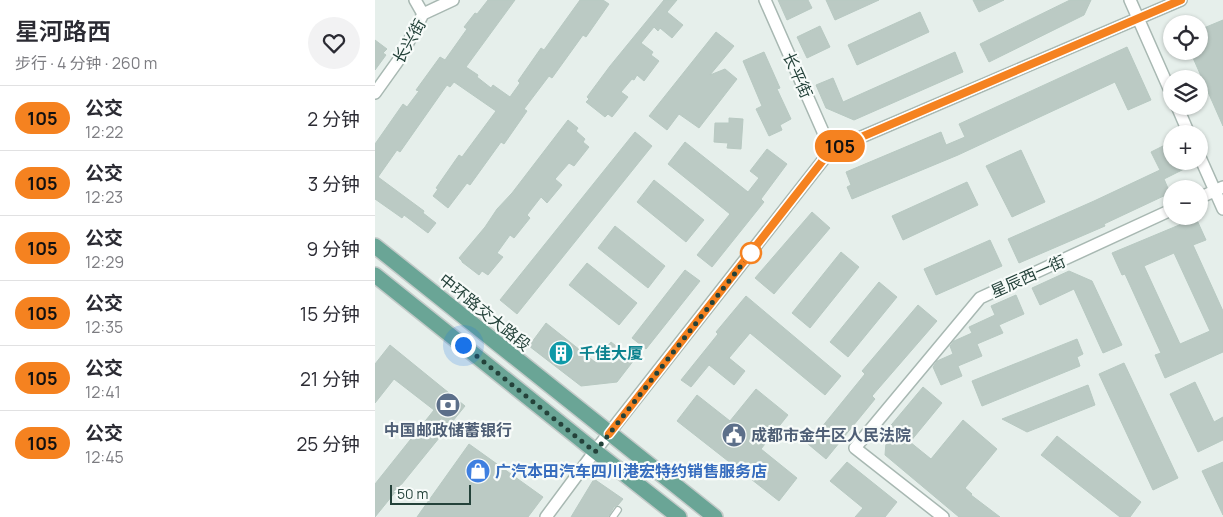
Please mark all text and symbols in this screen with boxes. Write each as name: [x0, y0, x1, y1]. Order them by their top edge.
text: 星河路西: [15, 14, 111, 47]
street label: 长兴街: [387, 15, 431, 67]
map controls: [1163, 15, 1208, 225]
button: locate: [1163, 15, 1208, 60]
button: heart: [308, 17, 360, 69]
street label: 长平街: [778, 49, 818, 101]
text: 步行 · 4 分钟 · 260 m: [15, 52, 157, 74]
button: layers: [1163, 70, 1208, 115]
text: 公交: [85, 95, 123, 121]
text: 105: [27, 106, 58, 130]
text: 2 分钟: [307, 106, 360, 132]
text: 12:22: [85, 121, 123, 143]
button: +: [1163, 125, 1208, 170]
line badge: 105: [811, 130, 869, 162]
text: 105: [825, 134, 855, 158]
text: 公交: [85, 160, 123, 186]
text: 105: [27, 171, 58, 195]
text: 3 分钟: [308, 171, 360, 197]
button: −: [1163, 180, 1208, 225]
text: 12:23: [85, 186, 123, 208]
text: 公交: [85, 225, 123, 251]
text: 105: [27, 236, 58, 260]
text: 9 分钟: [306, 236, 360, 262]
unlabelled marker: [740, 242, 762, 264]
street label: 星辰西一街: [987, 250, 1069, 302]
text: 12:29: [85, 251, 124, 273]
street label: 中环路交大路段: [435, 268, 535, 356]
text: 公交: [85, 290, 123, 316]
text: 105: [27, 301, 58, 325]
text: 15 分钟: [300, 301, 360, 327]
text: 12:35: [85, 316, 123, 338]
your location: [451, 333, 476, 358]
building icon: 千佳大厦: [548, 340, 574, 366]
place label: 千佳大厦: [579, 342, 643, 364]
text: 公交: [85, 355, 123, 381]
text: 105: [27, 366, 58, 390]
text: 21 分钟: [300, 366, 360, 392]
text: 12:41: [85, 381, 121, 403]
bank icon: 中国邮政储蓄银行: [435, 392, 461, 418]
place label: 中国邮政储蓄银行: [384, 419, 512, 441]
text: 公交: [85, 420, 123, 446]
public building icon: 成都市金牛区人民法院: [721, 422, 747, 448]
place label: 成都市金牛区人民法院: [751, 424, 911, 446]
text: 105: [27, 431, 58, 455]
text: 25 分钟: [296, 431, 360, 457]
text: 12:45: [85, 446, 124, 468]
shop icon: 广汽本田汽车四川港宏特约销售服务店: [465, 458, 491, 484]
place label: 广汽本田汽车四川港宏特约销售服务店: [495, 460, 767, 482]
scale bar: [390, 482, 471, 505]
text: 50 m: [397, 484, 428, 503]

